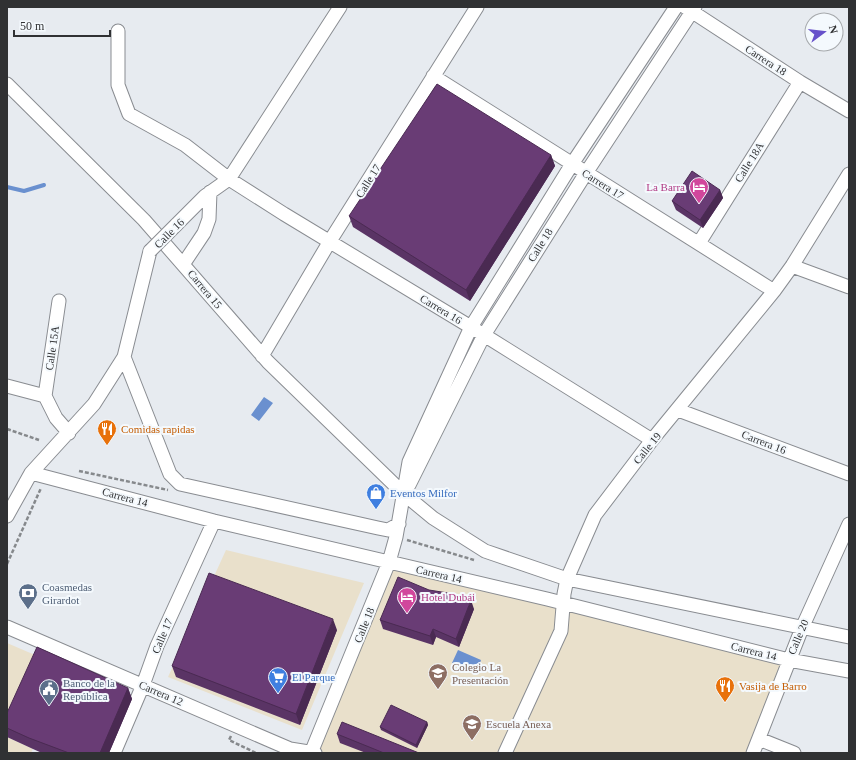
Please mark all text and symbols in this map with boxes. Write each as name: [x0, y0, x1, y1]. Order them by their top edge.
scale bar: [14, 12, 110, 38]
north arrow: [804, 12, 844, 52]
text: 50 m: [20, 19, 45, 33]
text: N: [827, 24, 840, 35]
street label: Carrera 18: [743, 42, 789, 78]
street label: Calle 18A: [732, 140, 766, 184]
street label: Calle 17: [353, 162, 383, 200]
street label: Carrera 17: [580, 167, 626, 202]
hotel icon: La Barra: [688, 176, 710, 204]
place label: La Barra: [646, 181, 685, 193]
street label: Calle 16: [152, 215, 187, 250]
street label: Calle 18: [525, 226, 555, 264]
street label: Carrera 15: [185, 267, 225, 311]
street label: Carrera 16: [418, 292, 465, 326]
street label: Calle 15A: [43, 325, 61, 371]
restaurant icon: Comidas rapidas: [96, 418, 118, 446]
place label: Comidas rapidas: [121, 423, 195, 435]
street label: Carrera 16: [740, 428, 788, 456]
street label: Calle 19: [631, 429, 664, 466]
shop icon: Eventos Milfor: [365, 482, 387, 510]
street label: Carrera 14: [101, 485, 150, 509]
place label: Eventos Milfor: [390, 487, 457, 499]
street label: Carrera 14: [415, 563, 464, 585]
place label: Coasmedas Girardot: [42, 581, 92, 606]
bank icon: Coasmedas Girardot: [17, 582, 39, 610]
hotel icon: Hotel Dubái: [396, 586, 418, 614]
place label: Hotel Dubái: [421, 591, 475, 603]
street label: Calle 18: [352, 605, 377, 644]
street label: Calle 17: [149, 616, 175, 655]
street label: Calle 20: [785, 617, 811, 656]
street label: Carrera 14: [730, 640, 779, 663]
place label: Colegio La Presentación: [452, 661, 509, 686]
school or university icon: Colegio La Presentación: [427, 662, 449, 690]
supermarket icon: El Parque: [267, 666, 289, 694]
place label: El Parque: [292, 671, 335, 683]
restaurant icon: Vasija de Barro: [714, 675, 736, 703]
place label: Banco de la República: [63, 677, 115, 702]
public building icon: Banco de la República: [38, 678, 60, 706]
street label: Carrera 12: [137, 678, 185, 708]
place label: Vasija de Barro: [739, 680, 807, 692]
school or university icon: Escuela Anexa: [461, 713, 483, 741]
place label: Escuela Anexa: [486, 718, 551, 730]

